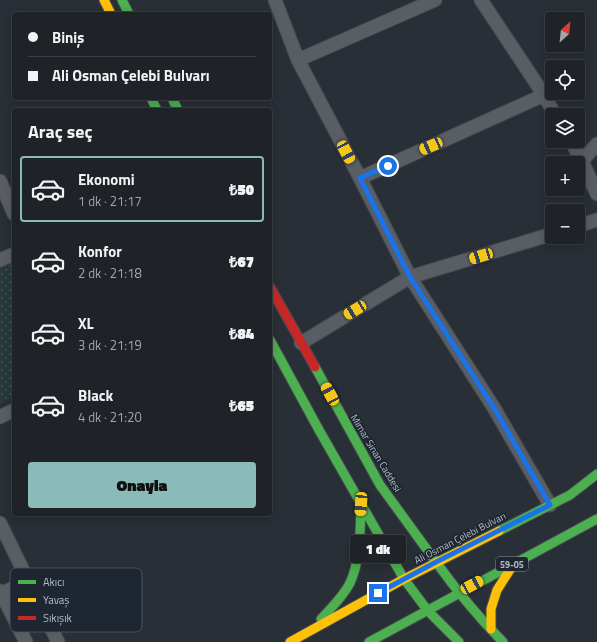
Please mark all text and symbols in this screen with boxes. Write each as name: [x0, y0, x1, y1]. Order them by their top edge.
north arrow: [545, 12, 585, 52]
map controls: [545, 12, 585, 244]
text: Biniş: [52, 26, 84, 49]
button: locate: [545, 60, 585, 100]
text: Ali Osman Çelebi Bulvarı: [52, 64, 210, 87]
button: layers: [545, 108, 585, 148]
text: Araç seç: [28, 118, 92, 145]
car: [418, 136, 444, 156]
car: [335, 139, 357, 165]
button: +: [545, 156, 585, 196]
route start: [379, 157, 397, 175]
text: Ekonomi: [78, 168, 135, 191]
icon: car: [30, 171, 66, 207]
text: ₺50: [229, 178, 254, 201]
text: 1 dk · 21:17: [78, 191, 142, 211]
button: −: [545, 204, 585, 244]
text: Konfor: [78, 240, 122, 263]
icon: car: [30, 243, 66, 279]
car: [468, 247, 494, 265]
text: ₺67: [229, 250, 254, 273]
text: 2 dk · 21:18: [78, 263, 142, 283]
car: [342, 299, 368, 321]
text: XL: [78, 312, 94, 335]
icon: car: [30, 315, 66, 351]
text: ₺84: [229, 322, 254, 345]
text: 3 dk · 21:19: [78, 335, 142, 355]
car: [319, 381, 341, 407]
text: Black: [78, 384, 113, 407]
icon: car: [30, 387, 66, 423]
text: ₺65: [229, 394, 254, 417]
text: 4 dk · 21:20: [78, 407, 142, 427]
street label: Mimar Sinan Caddesi: [347, 411, 405, 495]
button: Onayla: [28, 462, 256, 508]
car: [354, 492, 368, 516]
street label: Ali Osman Çelebi Bulvarı: [411, 508, 509, 568]
callout: 1 dk: [350, 535, 406, 563]
text: 1 dk: [366, 539, 390, 559]
road number: 59-05: [496, 557, 528, 571]
legend: [10, 568, 142, 632]
text: Akıcı: [43, 574, 64, 590]
car: [459, 574, 485, 596]
route end: [369, 584, 387, 602]
text: Yavaş: [43, 592, 70, 608]
text: Sıkışık: [43, 610, 73, 626]

